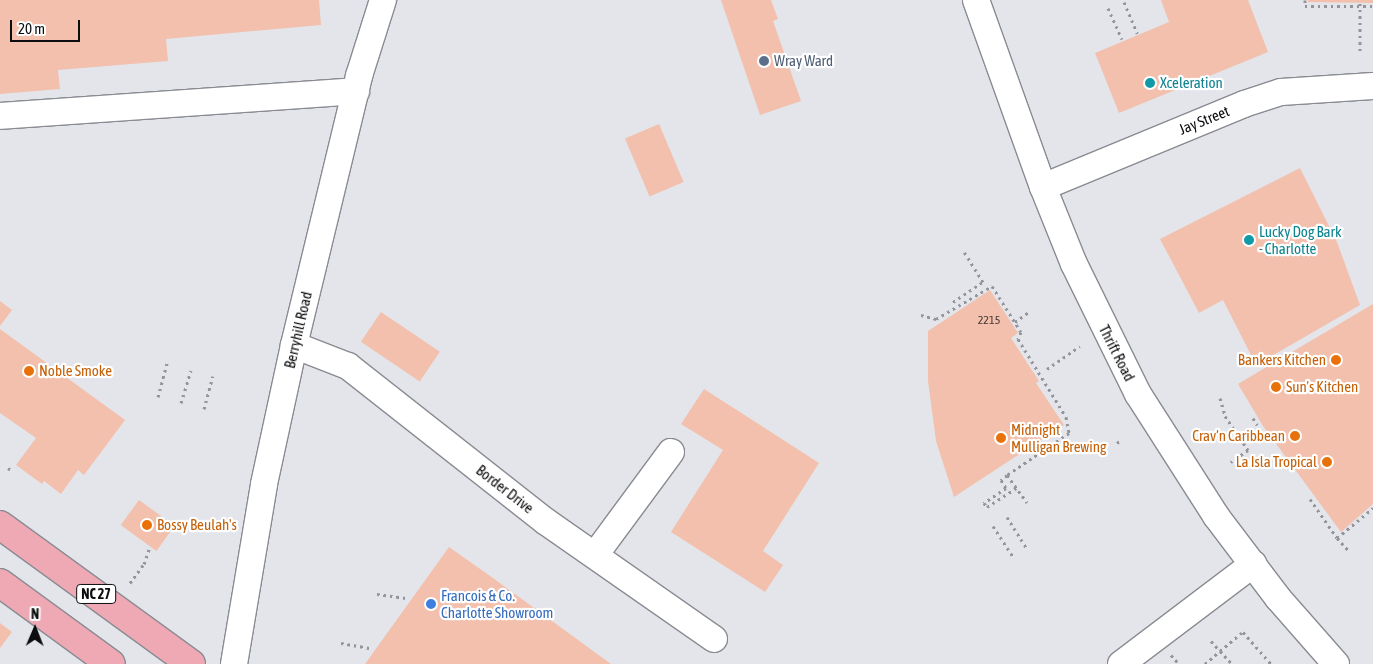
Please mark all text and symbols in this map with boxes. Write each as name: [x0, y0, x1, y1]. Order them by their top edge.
scale bar: [12, 10, 82, 42]
text: 20 m: [18, 20, 45, 37]
place label: Wray Ward: [774, 52, 833, 70]
marker: Wray Ward: [758, 55, 770, 67]
place label: Xceleration: [1160, 74, 1223, 92]
marker: Xceleration: [1144, 77, 1156, 89]
street label: Jay Street: [1176, 102, 1232, 138]
place label: Lucky Dog Bark - Charlotte: [1259, 222, 1341, 257]
marker: Lucky Dog Bark - Charlotte: [1243, 234, 1255, 246]
street label: Berryhill Road: [280, 290, 316, 370]
house number: 2215: [978, 314, 1000, 328]
street label: Thrift Road: [1095, 322, 1139, 384]
place label: Bankers Kitchen: [1238, 351, 1326, 369]
marker: Bankers Kitchen: [1330, 354, 1342, 366]
place label: Noble Smoke: [39, 362, 112, 380]
marker: Noble Smoke: [23, 365, 35, 377]
place label: Sun's Kitchen: [1286, 378, 1358, 396]
marker: Sun's Kitchen: [1270, 381, 1282, 393]
place label: Midnight Mulligan Brewing: [1011, 420, 1106, 455]
place label: Crav’n Caribbean: [1192, 427, 1285, 445]
marker: Crav’n Caribbean: [1289, 430, 1301, 442]
marker: Midnight Mulligan Brewing: [995, 432, 1007, 444]
place label: La Isla Tropical: [1236, 453, 1317, 471]
marker: La Isla Tropical: [1321, 456, 1333, 468]
street label: Border Drive: [473, 461, 537, 517]
place label: Bossy Beulah's: [157, 516, 237, 534]
marker: Bossy Beulah's: [141, 519, 153, 531]
road number: NC 27: [76, 582, 116, 606]
place label: Francois & Co. Charlotte Showroom: [441, 586, 553, 621]
marker: Francois & Co. Charlotte Showroom: [425, 598, 437, 610]
north arrow: [10, 604, 60, 654]
text: N: [31, 606, 40, 622]

